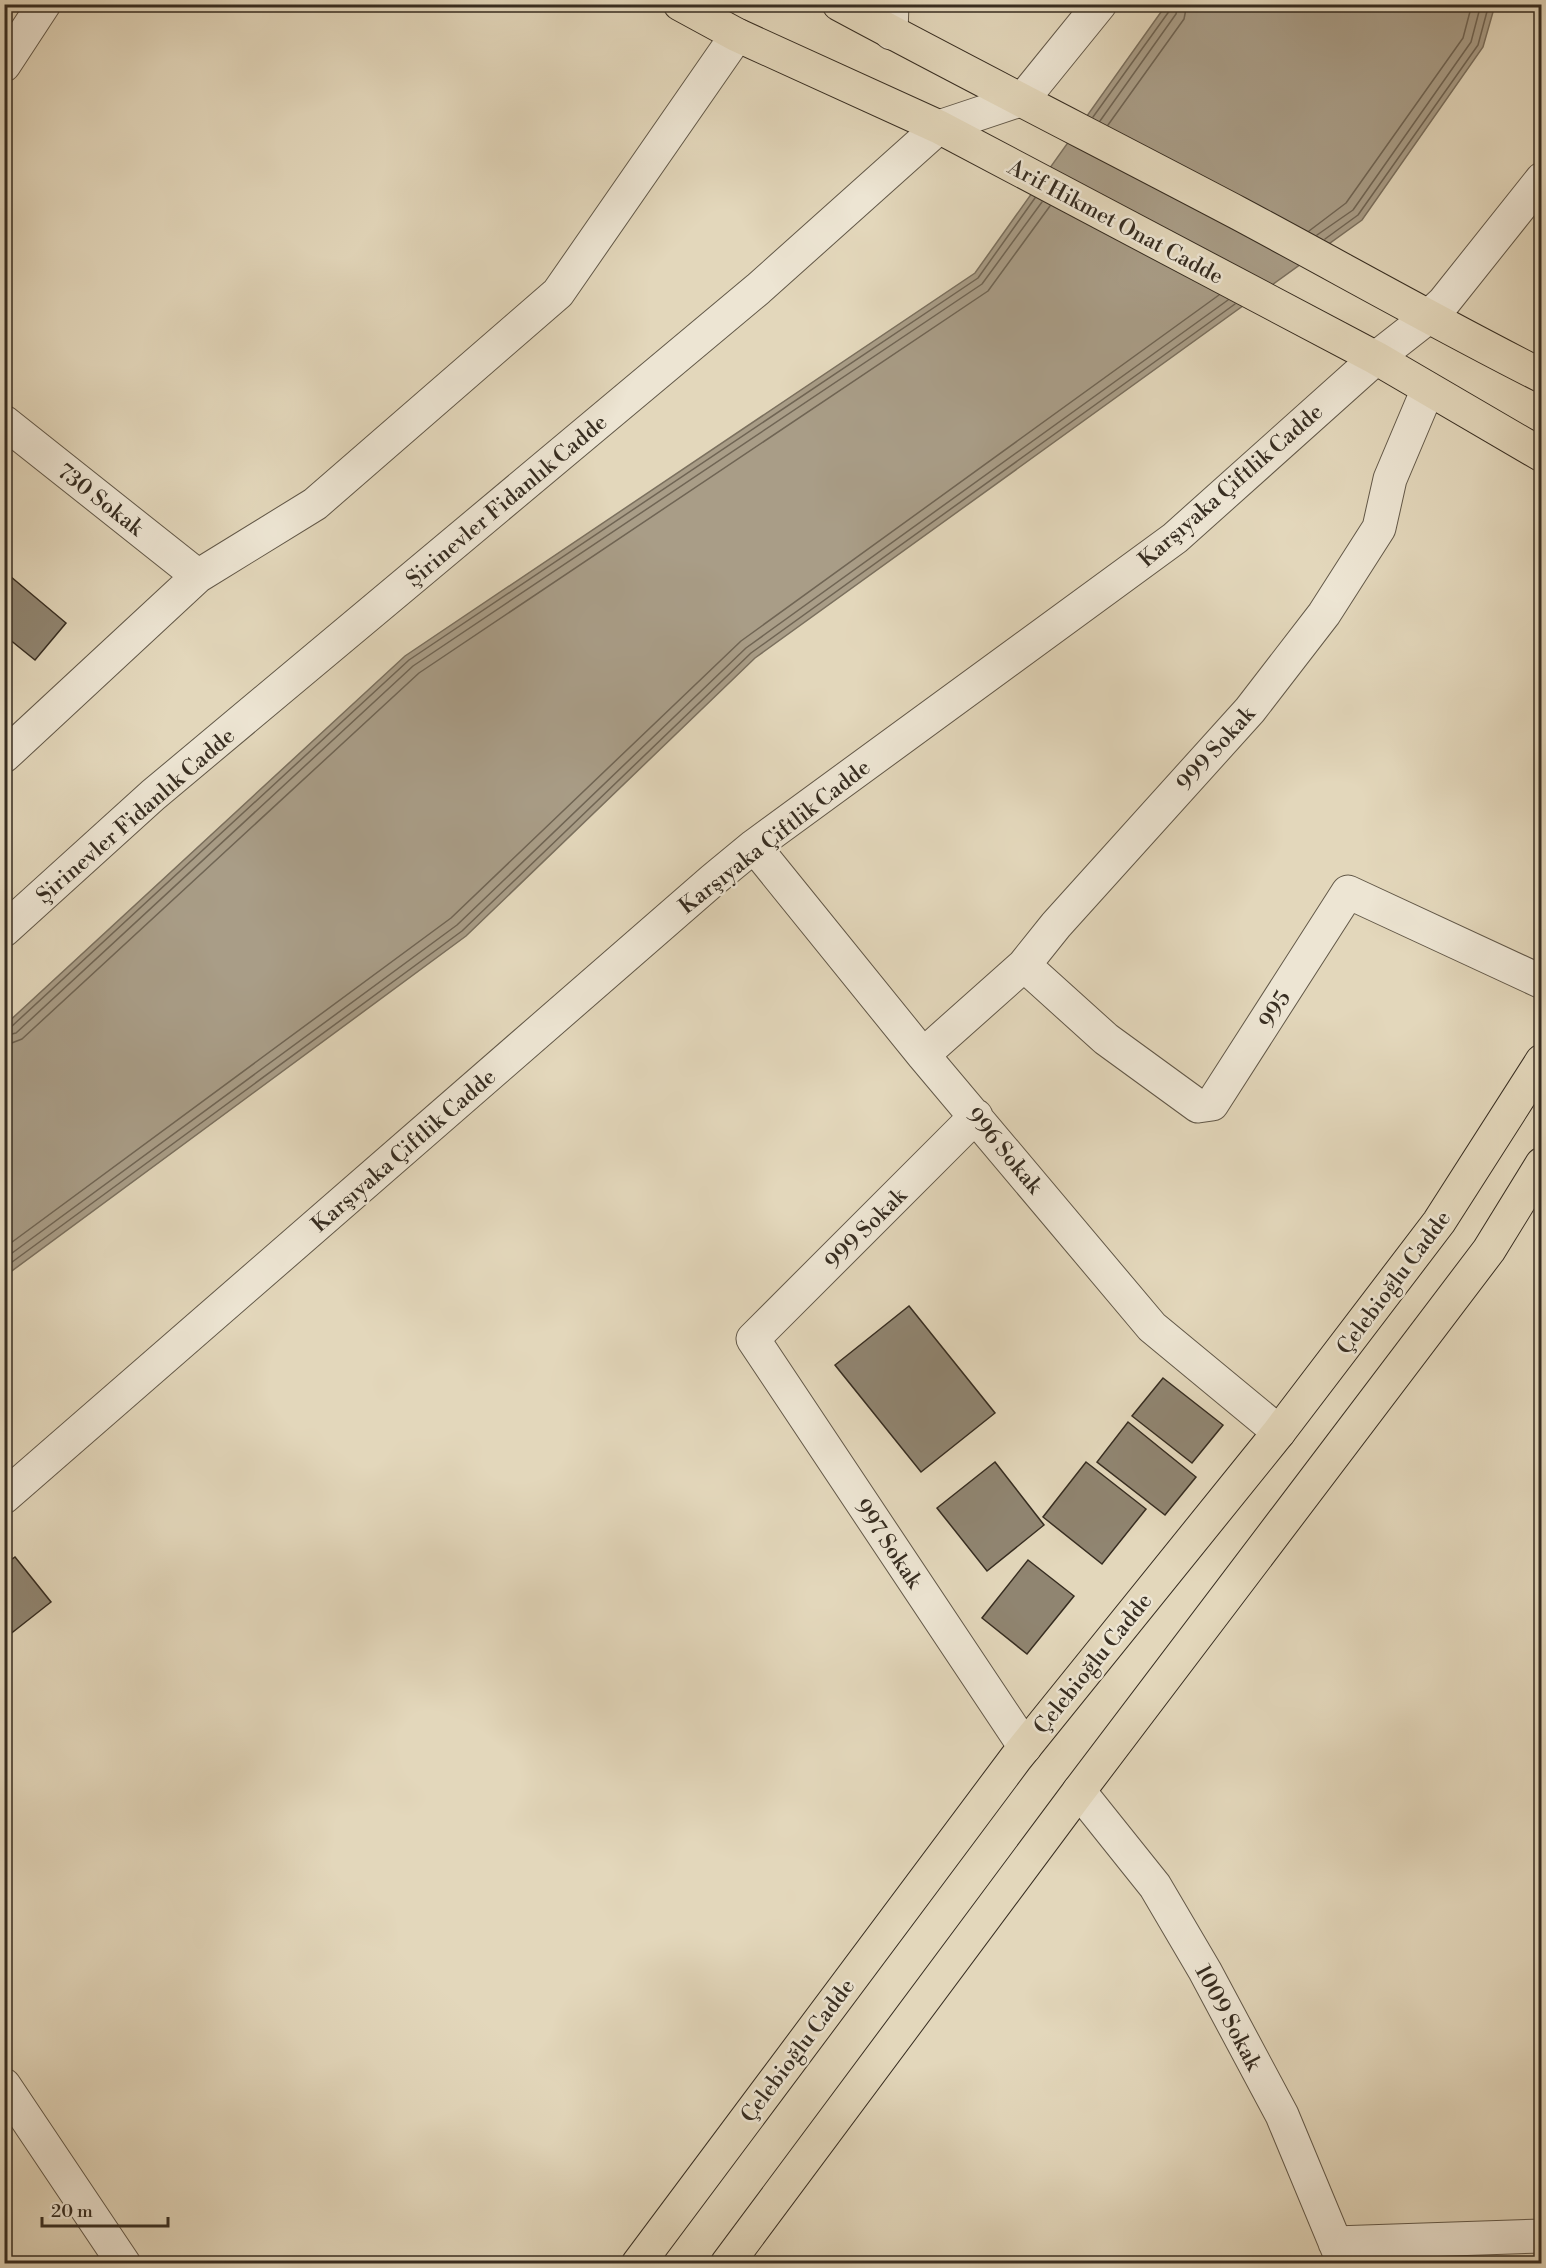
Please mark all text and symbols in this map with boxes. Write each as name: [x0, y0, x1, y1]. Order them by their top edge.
street label: Arif Hikmet Onat Cadde: [1002, 154, 1228, 291]
street label: Karşıyaka Çiftlik Cadde: [1133, 399, 1329, 574]
street label: Şirinevler Fidanlık Cadde: [401, 409, 613, 593]
street label: 730 Sokak: [52, 458, 150, 543]
street label: 999 Sokak: [1171, 700, 1262, 797]
street label: Şirinevler Fidanlık Cadde: [31, 723, 241, 910]
street label: Karşıyaka Çiftlik Cadde: [674, 754, 876, 920]
street label: 995: [1254, 986, 1297, 1033]
street label: Karşıyaka Çiftlik Cadde: [306, 1064, 502, 1239]
street label: 996 Sokak: [960, 1102, 1049, 1201]
street label: 999 Sokak: [820, 1182, 914, 1275]
street label: Çelebioğlu Cadde: [1331, 1206, 1457, 1360]
street label: 997 Sokak: [848, 1494, 928, 1595]
street label: Çelebioğlu Cadde: [1028, 1588, 1158, 1740]
street label: 1009 Sokak: [1189, 1960, 1267, 2076]
street label: Çelebioğlu Cadde: [735, 1974, 861, 2128]
scale bar: [42, 2190, 168, 2228]
text: 20 m: [51, 2200, 93, 2223]

